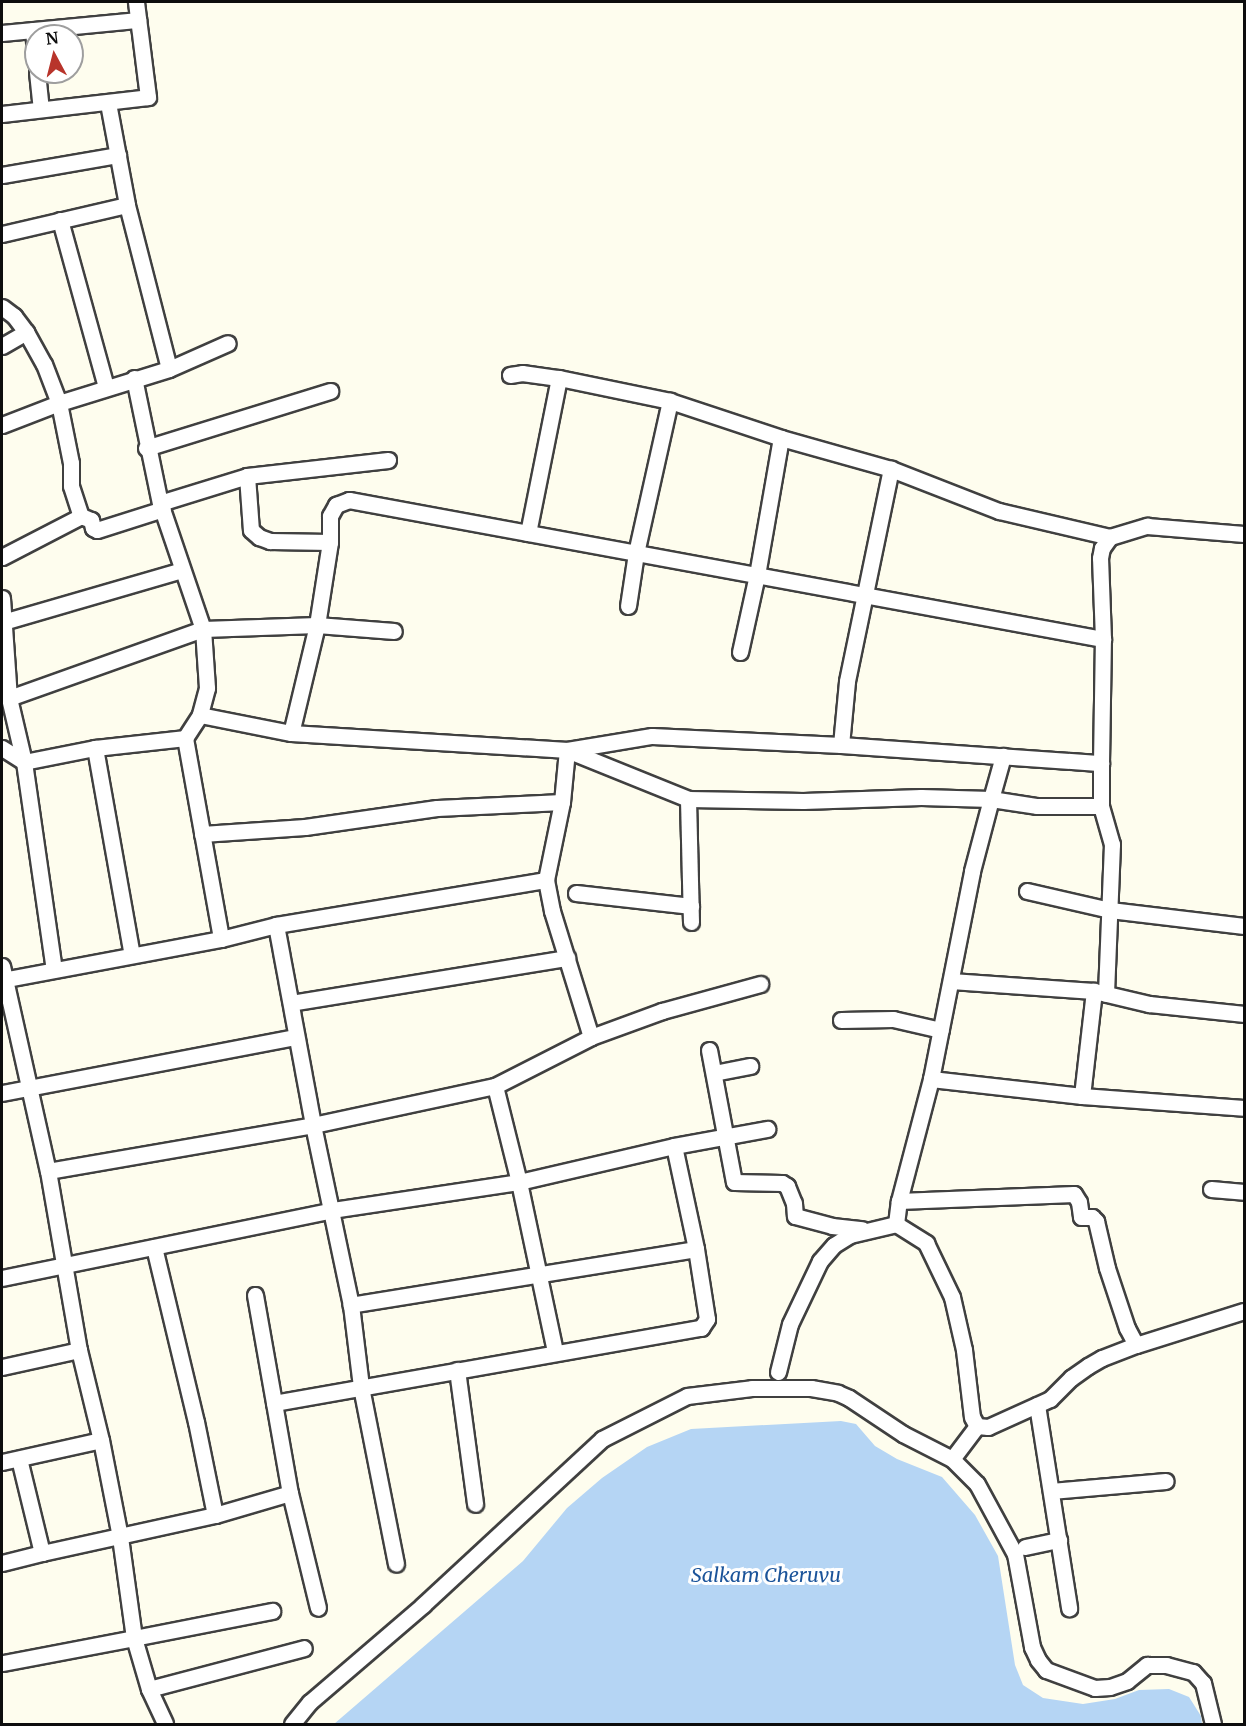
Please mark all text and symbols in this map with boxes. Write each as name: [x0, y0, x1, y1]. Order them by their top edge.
north arrow: [24, 24, 84, 84]
text: N: [45, 27, 60, 49]
water label: Salkam Cheruvu: [691, 1562, 841, 1586]

